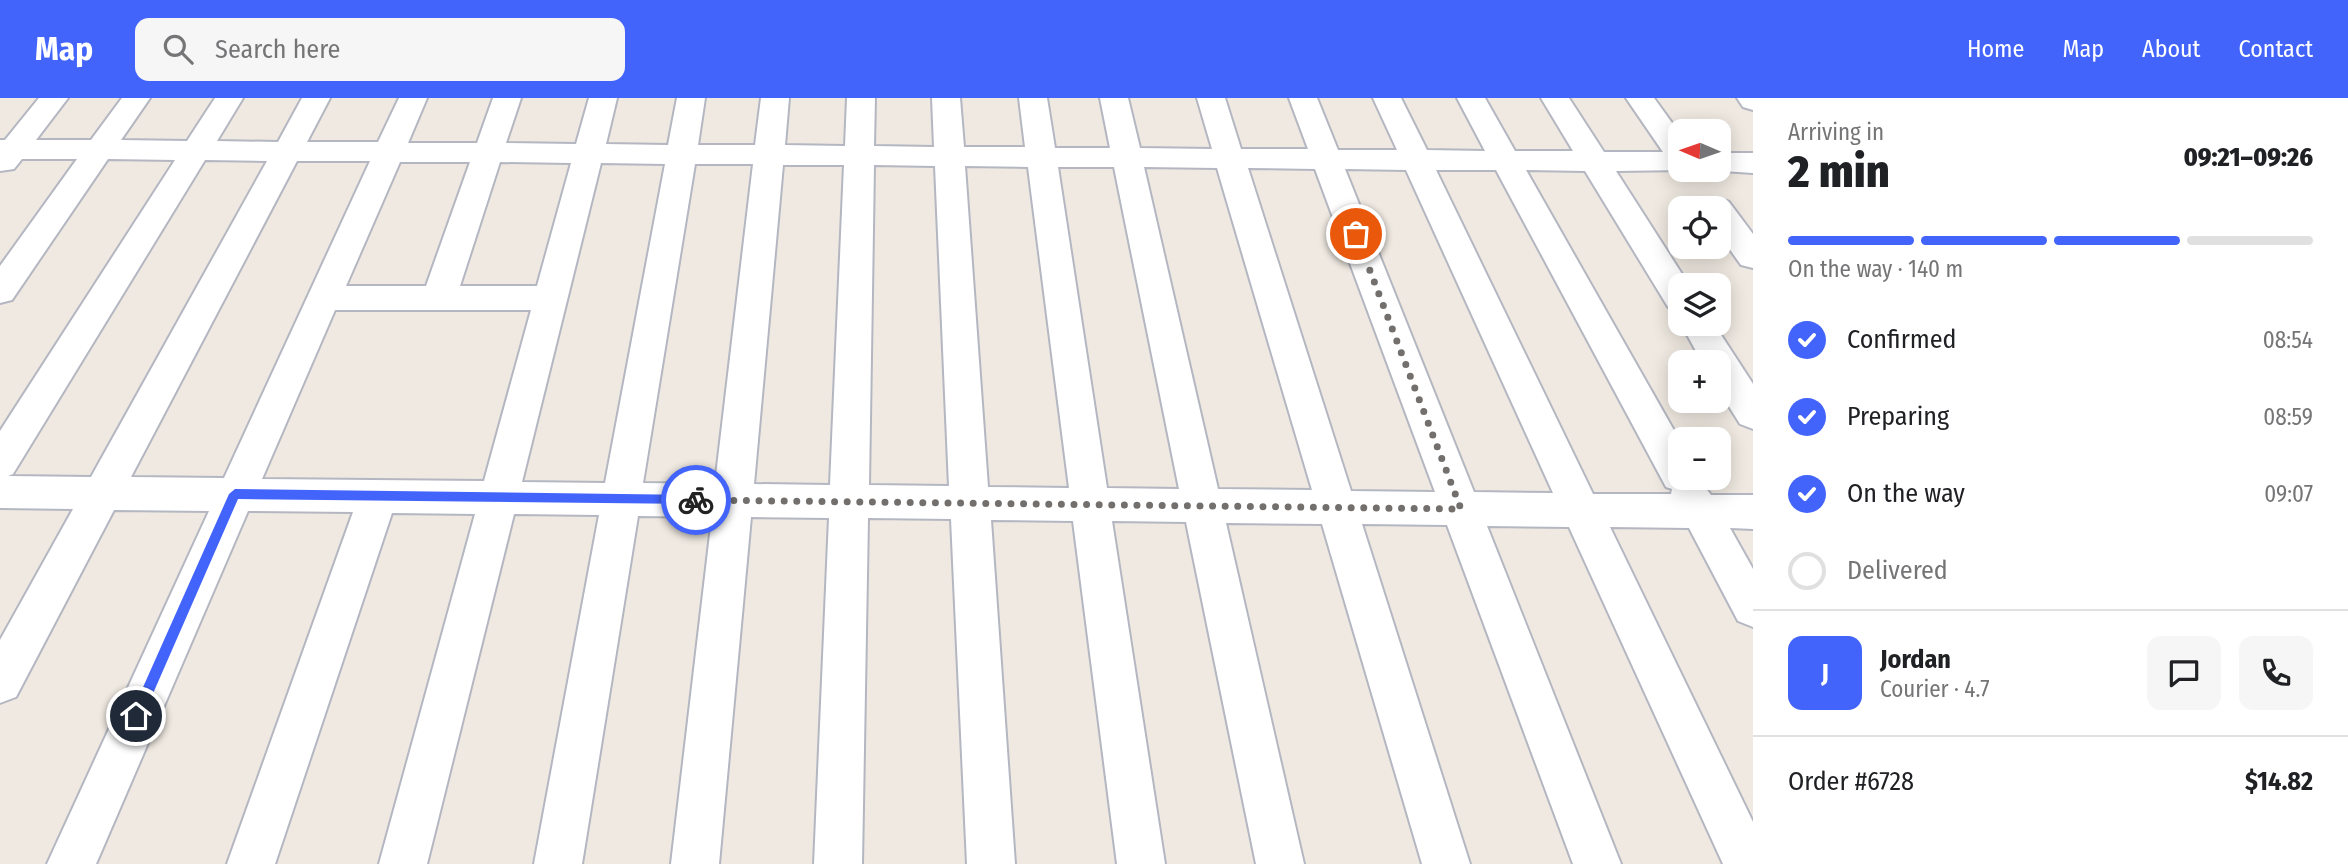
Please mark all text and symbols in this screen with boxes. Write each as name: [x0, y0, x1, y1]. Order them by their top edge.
search box: [135, 18, 625, 81]
text: Map: [35, 29, 93, 69]
icon: search: [159, 30, 197, 68]
text: Search here: [215, 34, 340, 65]
text: Home: [1967, 35, 2024, 63]
text: Map: [2062, 35, 2104, 63]
text: About: [2142, 35, 2200, 63]
text: Contact: [2238, 35, 2313, 63]
text: Arriving in: [1788, 118, 1884, 146]
north arrow: [1668, 119, 1731, 182]
map controls: [1668, 119, 1731, 490]
text: 09:21–09:26: [2184, 142, 2313, 173]
text: 2 min: [1788, 144, 1890, 199]
button: locate: [1668, 196, 1731, 259]
pin: [1326, 204, 1386, 264]
icon: bag: [1337, 215, 1375, 253]
text: On the way · 140 m: [1788, 255, 1963, 283]
button: layers: [1668, 273, 1731, 336]
icon: check: [1788, 321, 1826, 359]
text: Confirmed: [1847, 324, 1957, 355]
text: 08:54: [2263, 326, 2313, 354]
button: +: [1668, 350, 1731, 413]
icon: check: [1788, 398, 1826, 436]
text: Preparing: [1847, 401, 1949, 432]
text: 08:59: [2263, 403, 2313, 431]
button: −: [1668, 427, 1731, 490]
courier: [661, 465, 731, 535]
icon: check: [1788, 475, 1826, 513]
text: On the way: [1847, 478, 1965, 509]
text: 09:07: [2264, 480, 2313, 508]
icon: bike: [677, 481, 715, 519]
text: Delivered: [1847, 555, 1948, 586]
button: chat: [2147, 636, 2221, 710]
button: phone: [2239, 636, 2313, 710]
text: Jordan: [1880, 644, 1951, 675]
text: J: [1821, 658, 1829, 689]
text: Courier · 4.7: [1880, 675, 1990, 703]
pin: [106, 686, 166, 746]
icon: home: [117, 697, 155, 735]
text: Order #6728: [1788, 766, 1914, 797]
text: $14.82: [2245, 766, 2313, 797]

